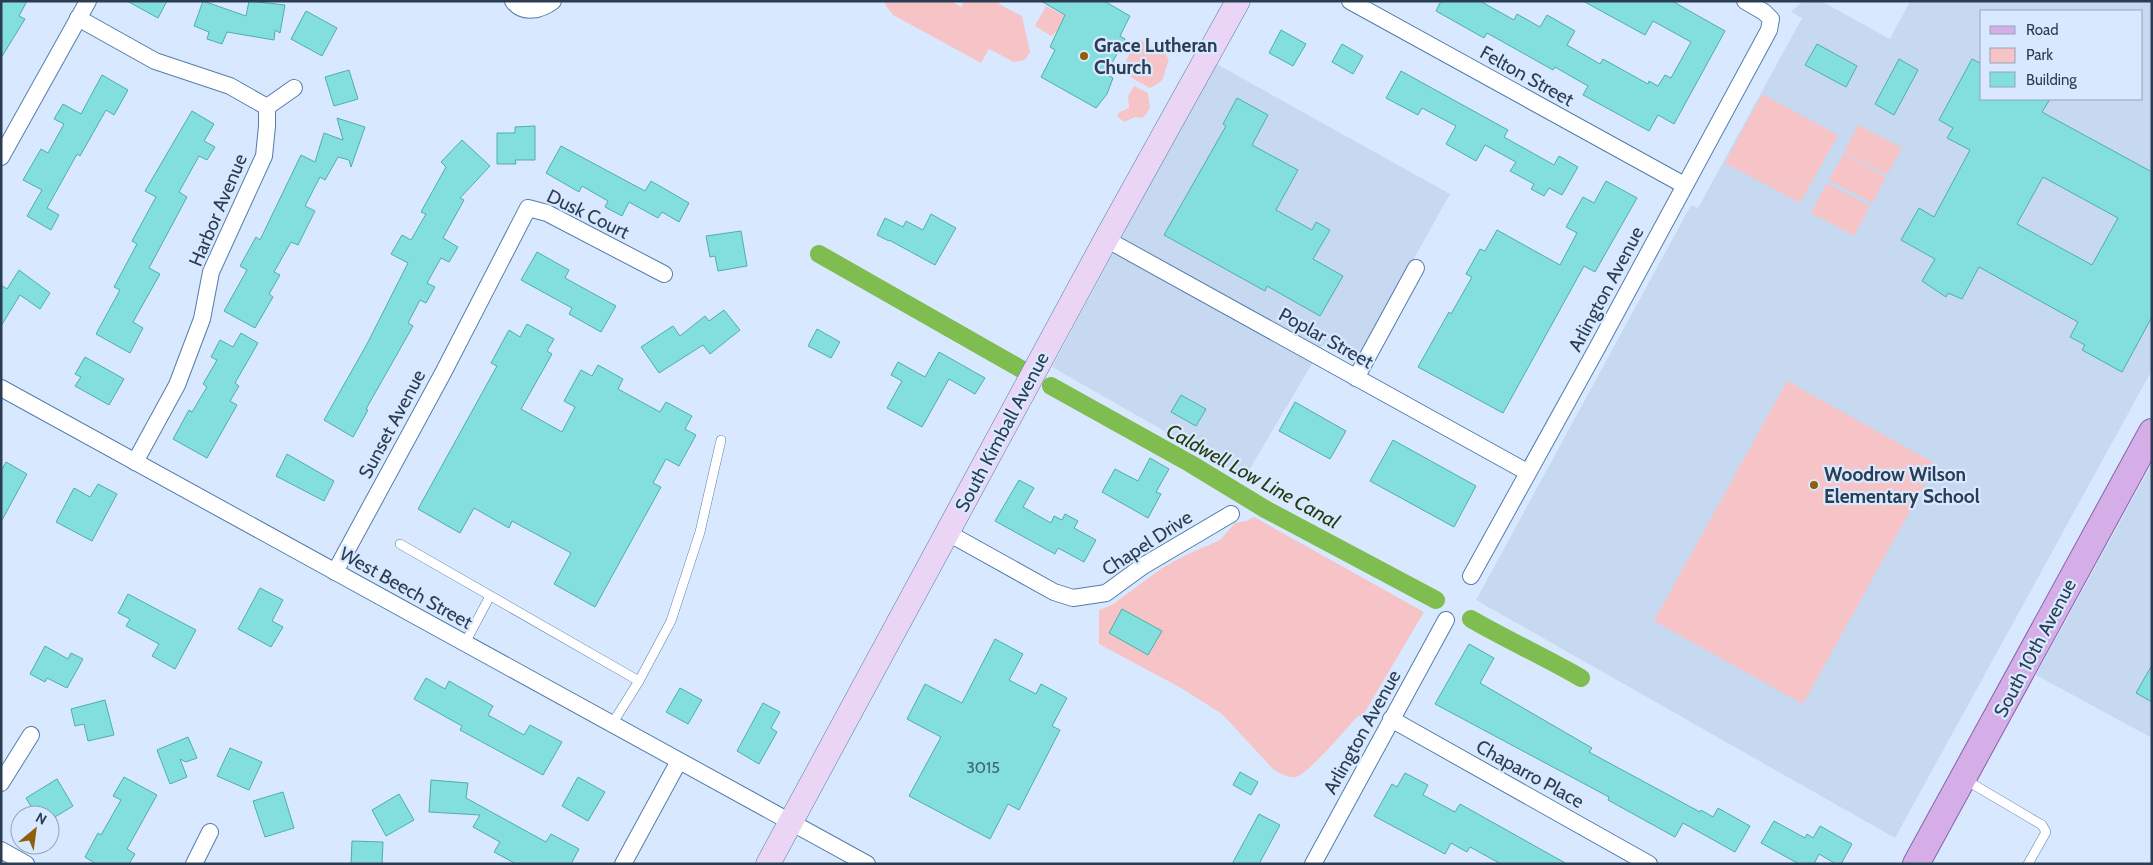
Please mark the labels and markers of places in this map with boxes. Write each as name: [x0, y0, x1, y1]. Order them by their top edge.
place label: Grace Lutheran Church: [1094, 34, 1217, 79]
marker: Grace Lutheran Church: [1078, 50, 1090, 62]
place label: Woodrow Wilson Elementary School: [1824, 463, 1980, 508]
marker: Woodrow Wilson Elementary School: [1808, 479, 1820, 491]

